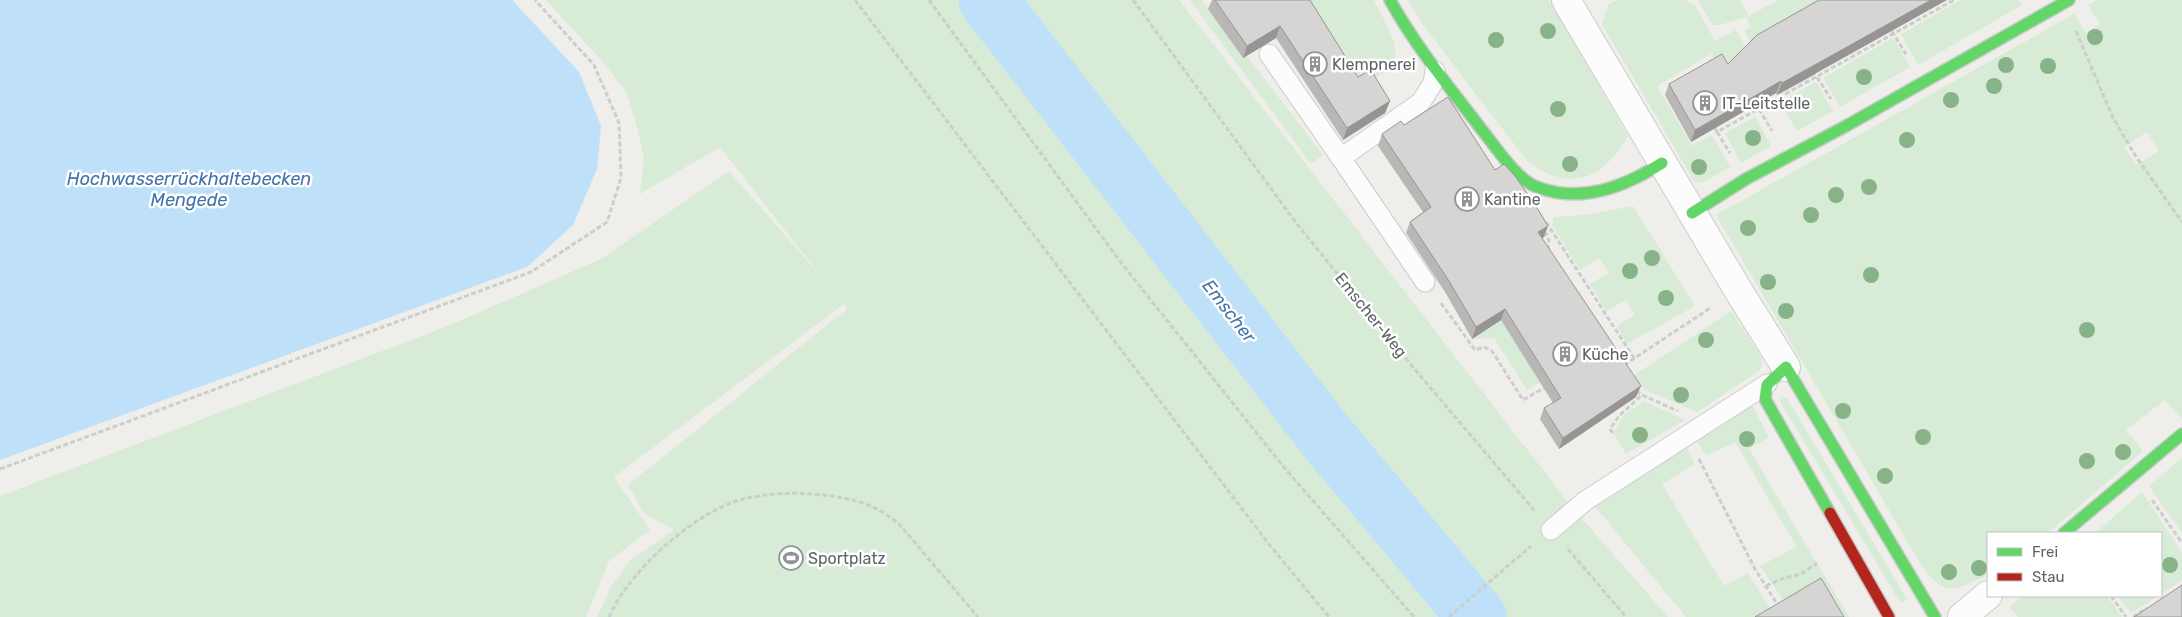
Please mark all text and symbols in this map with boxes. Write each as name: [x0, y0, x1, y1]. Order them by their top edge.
building icon: Klempnerei: [1302, 51, 1328, 77]
place label: Klempnerei: [1332, 55, 1416, 74]
building icon: IT-Leitstelle: [1692, 90, 1718, 116]
place label: IT-Leitstelle: [1722, 94, 1810, 113]
water label: Hochwasserrückhaltebecken Mengede: [67, 168, 311, 211]
building icon: Kantine: [1454, 186, 1480, 212]
place label: Kantine: [1484, 190, 1541, 209]
street label: Emscher-Weg: [1331, 269, 1411, 361]
water label: Emscher: [1198, 275, 1261, 348]
building icon: Küche: [1552, 341, 1578, 367]
place label: Küche: [1582, 345, 1628, 364]
legend: [1987, 532, 2162, 597]
text: Frei: [2032, 543, 2058, 561]
sports icon: Sportplatz: [778, 545, 804, 571]
place label: Sportplatz: [808, 549, 886, 568]
text: Stau: [2032, 568, 2065, 586]

